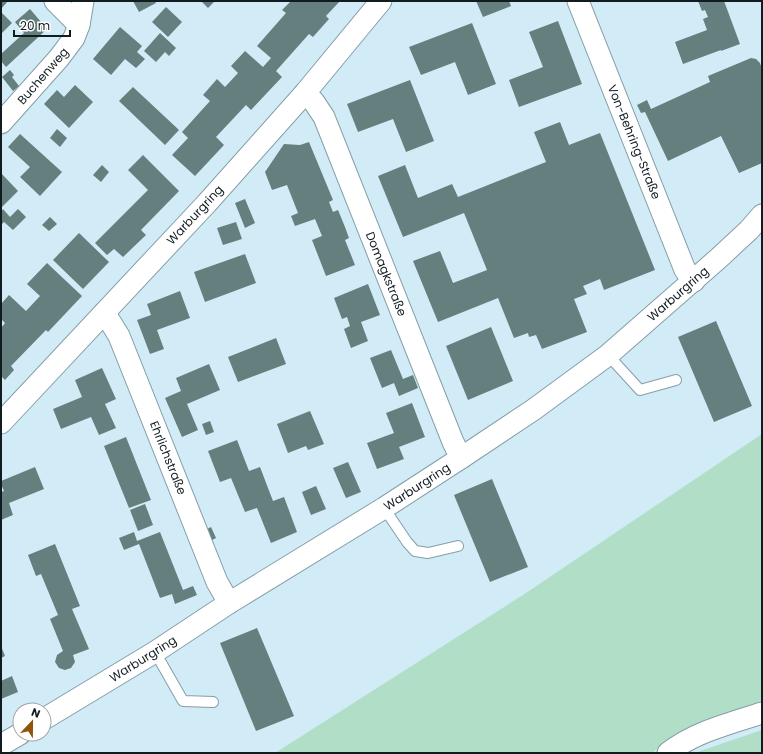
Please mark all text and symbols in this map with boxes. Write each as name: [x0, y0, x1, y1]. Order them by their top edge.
scale bar: [14, 12, 70, 38]
text: 20 m: [20, 17, 50, 34]
street label: Buchenweg: [13, 43, 72, 108]
street label: Von-Behring-Straße: [604, 82, 665, 202]
street label: Warburgring: [163, 181, 227, 248]
street label: Domagkstraße: [362, 229, 411, 319]
street label: Warburgring: [643, 262, 712, 325]
street label: Ehrlichstraße: [146, 418, 191, 497]
street label: Warburgring: [380, 459, 453, 514]
street label: Warburgring: [106, 631, 179, 686]
north arrow: [12, 702, 52, 742]
text: N: [29, 704, 43, 722]

